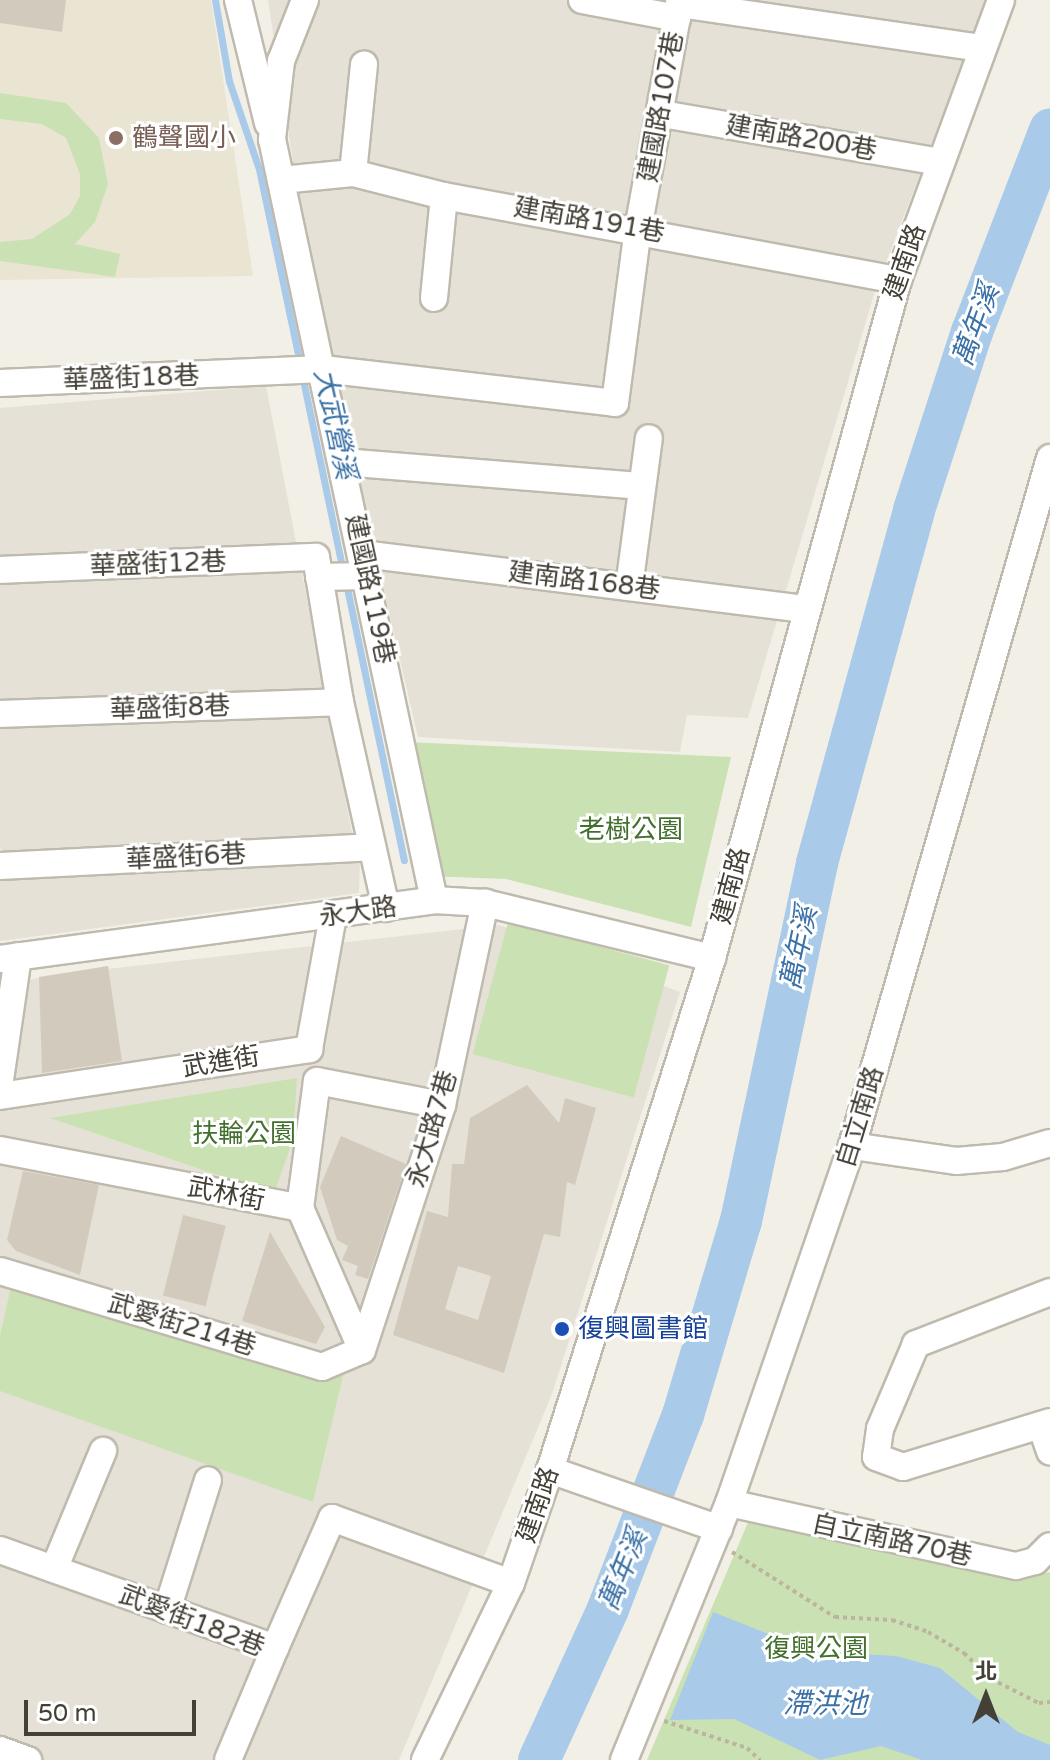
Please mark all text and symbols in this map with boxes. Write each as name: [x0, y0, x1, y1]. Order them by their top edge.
street label: 建國路107巷: [632, 29, 690, 185]
street label: 建南路200巷: [723, 109, 879, 167]
place label: 鶴聲國小: [132, 122, 236, 154]
marker: 鶴聲國小: [107, 129, 125, 147]
street label: 建南路191巷: [511, 191, 667, 249]
street label: 建南路: [878, 220, 932, 304]
water label: 萬年溪: [946, 280, 1006, 370]
street label: 華盛街18巷: [62, 360, 200, 396]
water label: 大武營溪: [307, 366, 363, 482]
street label: 建國路119巷: [339, 511, 401, 667]
street label: 華盛街12巷: [89, 546, 227, 582]
street label: 建南路168巷: [506, 556, 662, 606]
street label: 華盛街8巷: [109, 690, 231, 726]
park label: 老樹公園: [579, 814, 683, 846]
street label: 華盛街6巷: [125, 838, 247, 876]
street label: 建南路: [706, 844, 756, 928]
street label: 永大路: [317, 891, 399, 933]
water label: 萬年溪: [774, 903, 824, 993]
street label: 武進街: [180, 1040, 262, 1084]
street label: 自立南路: [830, 1063, 890, 1171]
street label: 永大路7巷: [400, 1067, 464, 1191]
park label: 扶輪公園: [192, 1118, 296, 1150]
street label: 武林街: [185, 1171, 267, 1217]
street label: 武愛街214巷: [104, 1288, 260, 1362]
place label: 復興圖書館: [578, 1313, 708, 1345]
marker: 復興圖書館: [553, 1320, 571, 1338]
street label: 建南路: [511, 1463, 565, 1547]
street label: 自立南路70巷: [809, 1508, 975, 1572]
water label: 萬年溪: [592, 1525, 654, 1615]
street label: 武愛街182巷: [115, 1579, 269, 1663]
park label: 復興公園: [764, 1633, 868, 1665]
north arrow: [946, 1656, 1026, 1736]
text: 北: [975, 1659, 997, 1685]
scale bar: [28, 1684, 200, 1734]
water label: 滯洪池: [783, 1687, 867, 1721]
text: 50 m: [38, 1699, 96, 1728]

